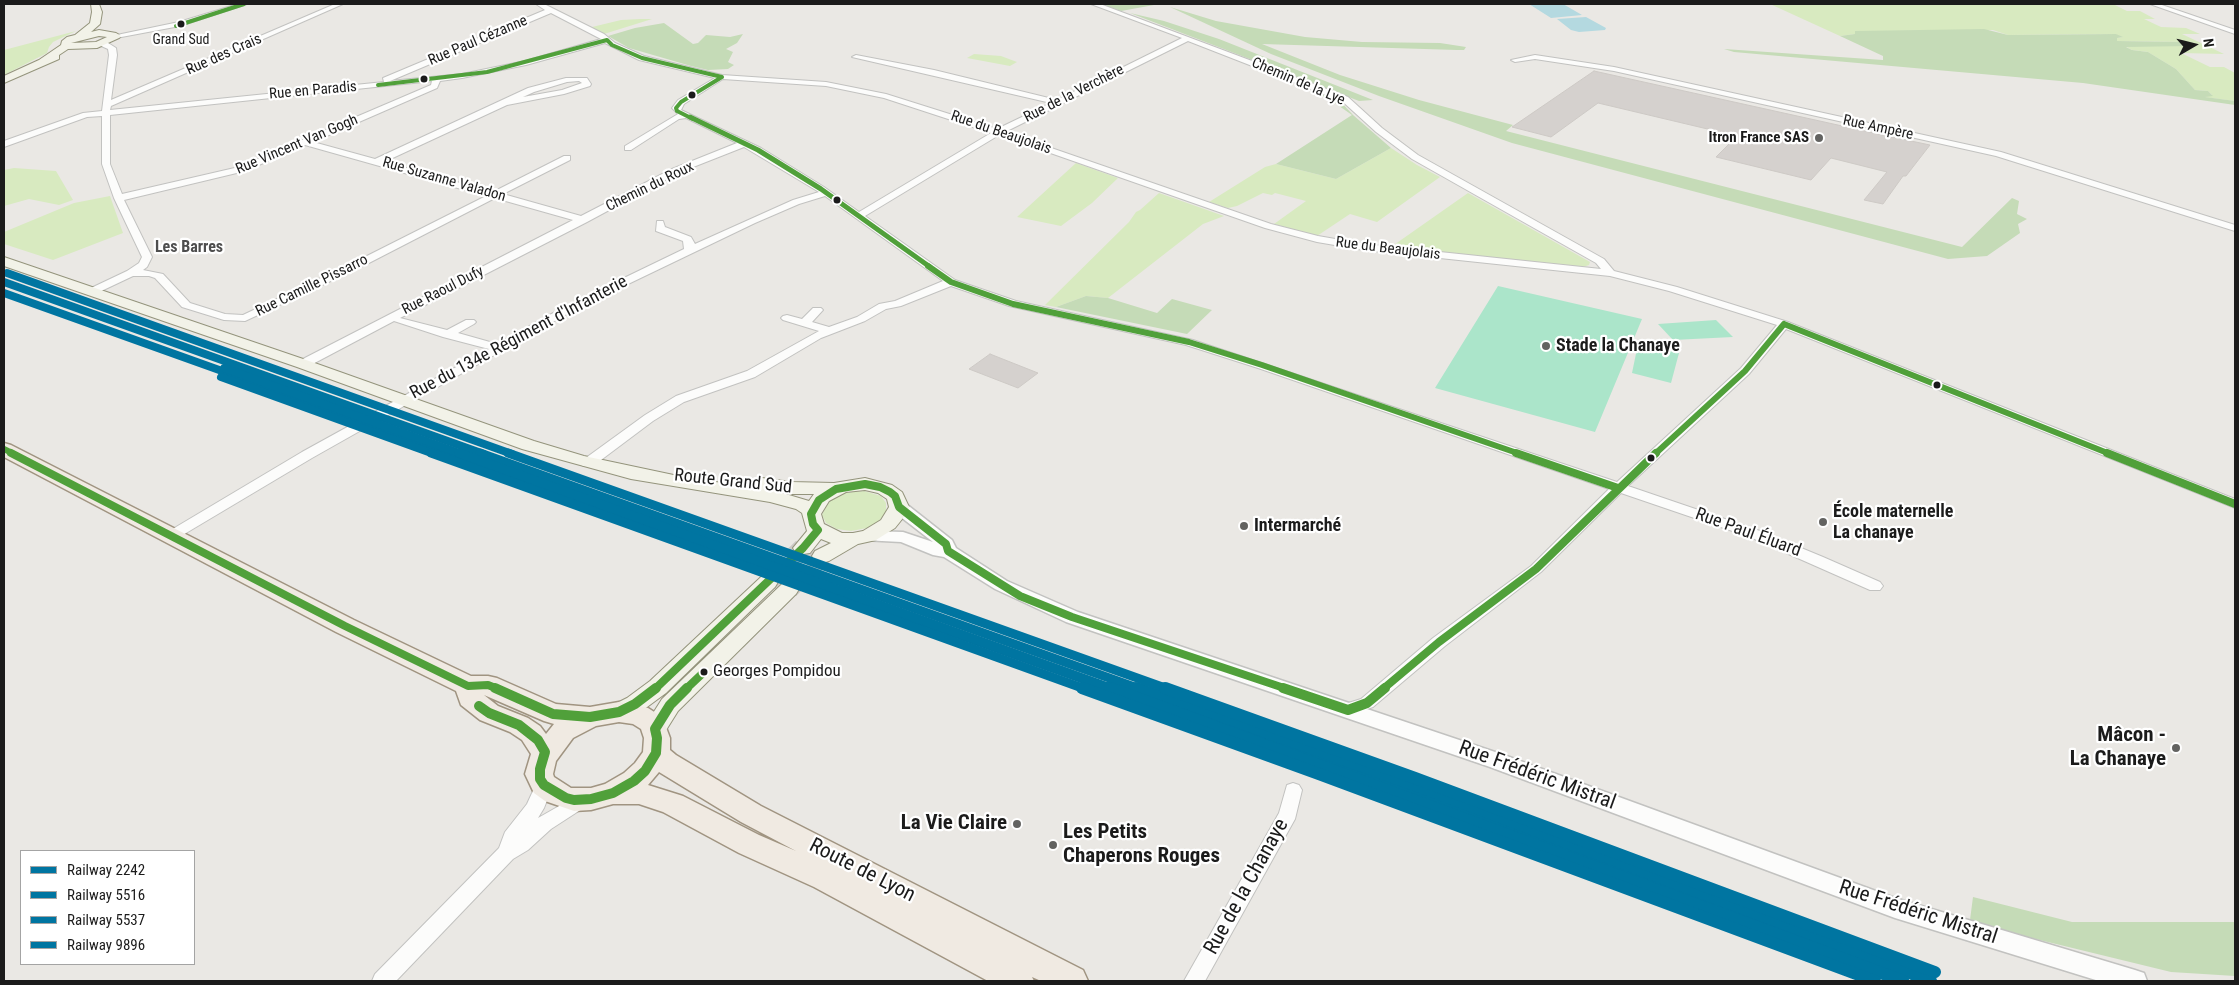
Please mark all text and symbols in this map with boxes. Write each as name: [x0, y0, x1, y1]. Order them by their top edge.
street label: Rue Paul Cézanne: [426, 12, 530, 70]
marker: Grand Sud: [176, 19, 186, 29]
north arrow: [2169, 20, 2219, 70]
street label: Rue des Crais: [183, 30, 265, 80]
place label: Grand Sud: [153, 32, 209, 48]
text: N: [2200, 38, 2217, 48]
street label: Chemin de la Lye: [1249, 54, 1347, 110]
street label: Rue de la Verchère: [1021, 61, 1127, 127]
unlabelled marker: [419, 74, 429, 84]
street label: Rue en Paradis: [268, 78, 358, 104]
unlabelled marker: [687, 90, 697, 100]
street label: Rue du Beaujolais: [948, 107, 1054, 159]
street label: Rue Vincent Van Gogh: [233, 111, 361, 179]
street label: Rue Ampère: [1841, 112, 1915, 144]
place label: Itron France SAS: [1709, 129, 1809, 147]
marker: Itron France SAS: [1813, 132, 1825, 144]
street label: Rue Suzanne Valadon: [380, 154, 508, 206]
street label: Chemin du Roux: [603, 158, 697, 216]
unlabelled marker: [832, 195, 842, 205]
street label: Rue du Beaujolais: [1335, 234, 1441, 264]
district label: Les Barres: [155, 238, 223, 258]
street label: Rue Camille Pissarro: [253, 251, 371, 321]
street label: Rue Raoul Dufy: [399, 263, 487, 319]
street label: Rue du 134e Régiment d'Infanterie: [407, 271, 631, 405]
place label: Stade la Chanaye: [1556, 335, 1680, 357]
marker: Stade la Chanaye: [1540, 340, 1552, 352]
unlabelled marker: [1932, 380, 1942, 390]
unlabelled marker: [1646, 453, 1656, 463]
street label: Route Grand Sud: [673, 465, 793, 499]
place label: École maternelle La chanaye: [1833, 501, 1953, 544]
street label: Rue Paul Éluard: [1692, 504, 1804, 562]
place label: Intermarché: [1254, 515, 1341, 537]
marker: École maternelle La chanaye: [1817, 516, 1829, 528]
marker: Intermarché: [1238, 520, 1250, 532]
place label: Georges Pompidou: [713, 662, 841, 682]
marker: Georges Pompidou: [699, 667, 709, 677]
place label: Mâcon - La Chanaye: [2070, 723, 2166, 773]
street label: Rue Frédéric Mistral: [1455, 736, 1619, 816]
marker: Mâcon - La Chanaye: [2170, 742, 2182, 754]
place label: La Vie Claire: [901, 811, 1007, 837]
street label: Rue de la Chanaye: [1199, 815, 1295, 959]
marker: La Vie Claire: [1011, 818, 1023, 830]
place label: Les Petits Chaperons Rouges: [1063, 820, 1220, 870]
street label: Route de Lyon: [805, 834, 919, 908]
marker: Les Petits Chaperons Rouges: [1047, 839, 1059, 851]
legend: [20, 850, 195, 965]
text: Railway 2242: [67, 861, 145, 879]
street label: Rue Frédéric Mistral: [1836, 875, 2000, 951]
text: Railway 5516: [67, 886, 145, 904]
text: Railway 5537: [67, 911, 145, 929]
text: Railway 9896: [67, 936, 145, 954]

